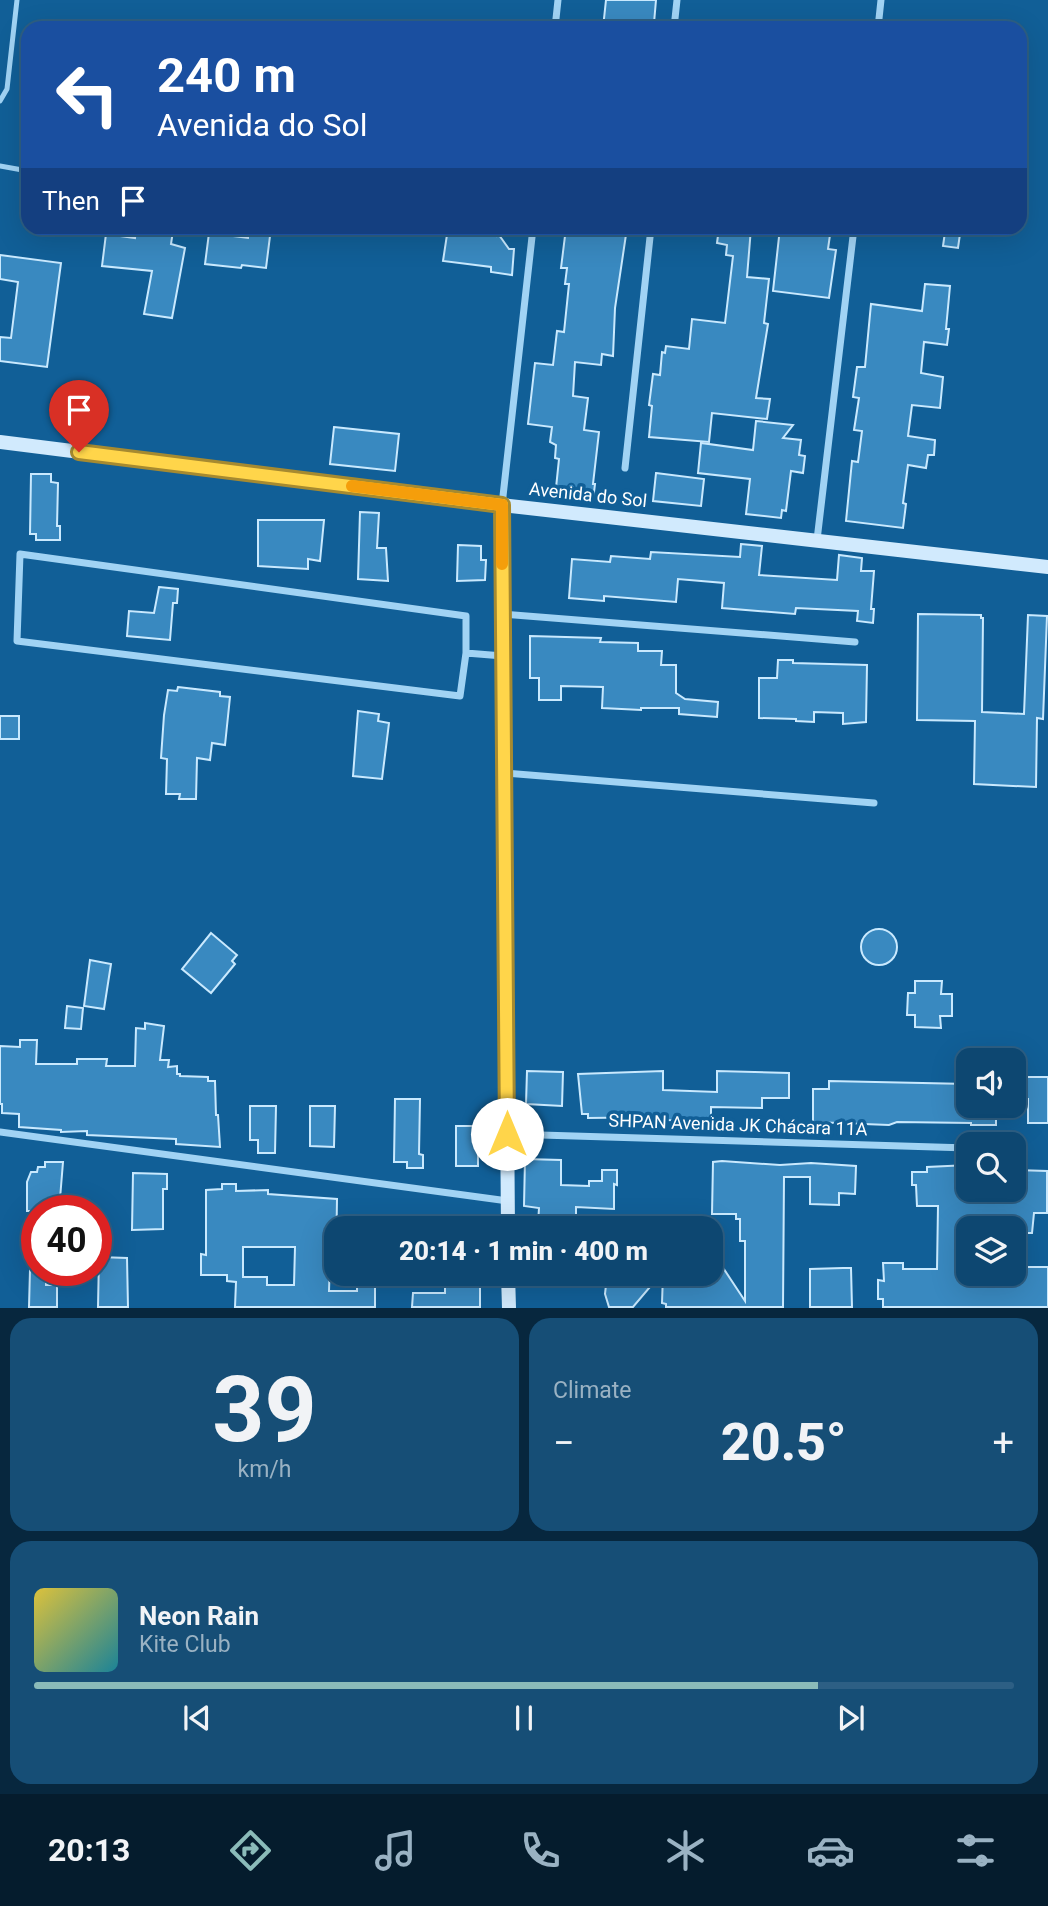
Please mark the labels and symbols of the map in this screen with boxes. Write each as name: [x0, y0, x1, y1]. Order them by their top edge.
pin: [49, 380, 109, 452]
street label: Avenida do Sol: [528, 478, 648, 511]
position arrow: [470, 1097, 544, 1171]
street label: SHPAN Avenida JK Chácara 11A: [608, 1109, 868, 1140]
speed limit sign: 40: [21, 1195, 112, 1286]

